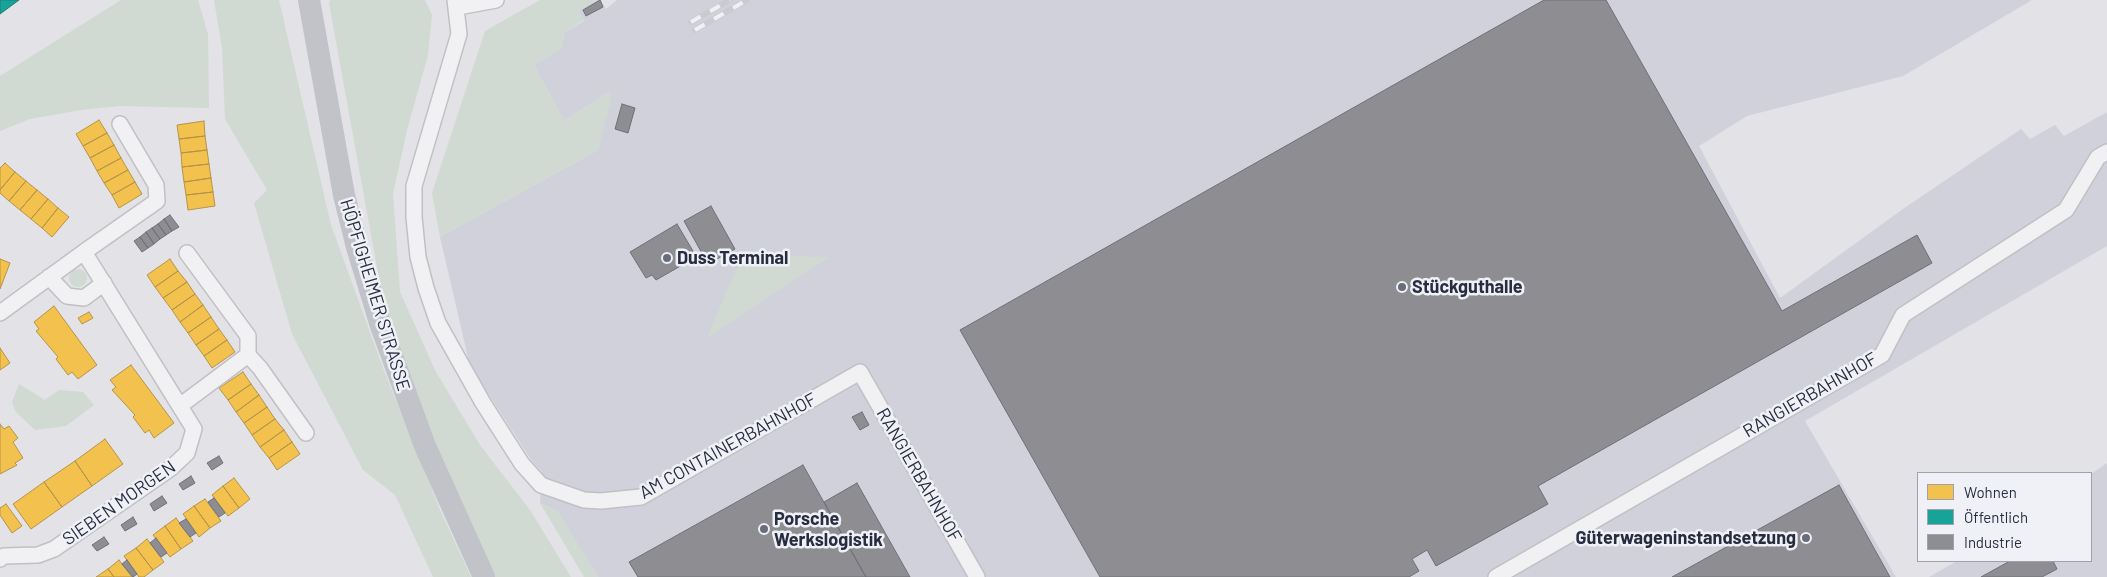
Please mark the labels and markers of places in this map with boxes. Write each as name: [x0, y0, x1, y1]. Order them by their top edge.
place label: Duss Terminal: [677, 247, 788, 269]
marker: Duss Terminal: [661, 252, 673, 264]
place label: Stückguthalle: [1412, 276, 1523, 298]
marker: Stückguthalle: [1396, 281, 1408, 293]
place label: Porsche Werkslogistik: [774, 508, 883, 550]
marker: Porsche Werkslogistik: [758, 523, 770, 535]
place label: Güterwageninstandsetzung: [1576, 527, 1796, 549]
marker: Güterwageninstandsetzung: [1800, 532, 1812, 544]

